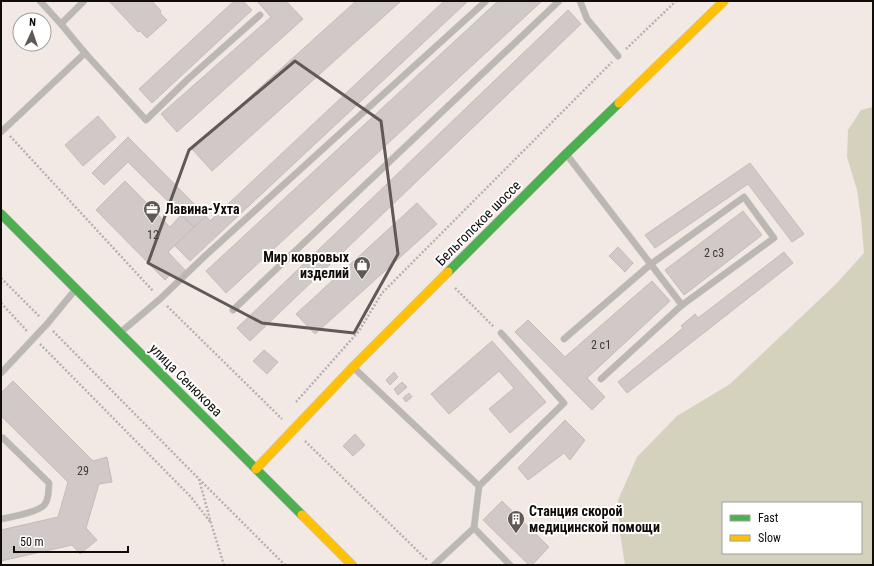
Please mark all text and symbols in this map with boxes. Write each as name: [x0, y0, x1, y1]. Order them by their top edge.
north arrow: [12, 12, 52, 52]
text: N: [29, 16, 36, 29]
street label: Бельгопское шоссе: [432, 177, 524, 269]
office icon: Лавина-Ухта: [142, 199, 162, 224]
place label: Лавина-Ухта: [165, 201, 240, 217]
house number: 12: [147, 228, 159, 242]
house number: 2 с3: [704, 246, 724, 260]
place label: Мир ковровых изделий: [263, 249, 350, 281]
shop icon: Мир ковровых изделий: [352, 255, 372, 280]
house number: 2 с1: [591, 338, 611, 352]
street label: улица Сенюкова: [146, 340, 226, 420]
house number: 29: [77, 464, 89, 478]
legend: [722, 502, 862, 554]
place label: Станция скорой медицинской помощи: [529, 503, 660, 535]
building icon: Станция скорой медицинской помощи: [506, 509, 526, 534]
text: Fast: [758, 511, 779, 525]
scale bar: [14, 528, 128, 554]
text: Slow: [758, 531, 781, 545]
text: 50 m: [20, 535, 44, 549]

